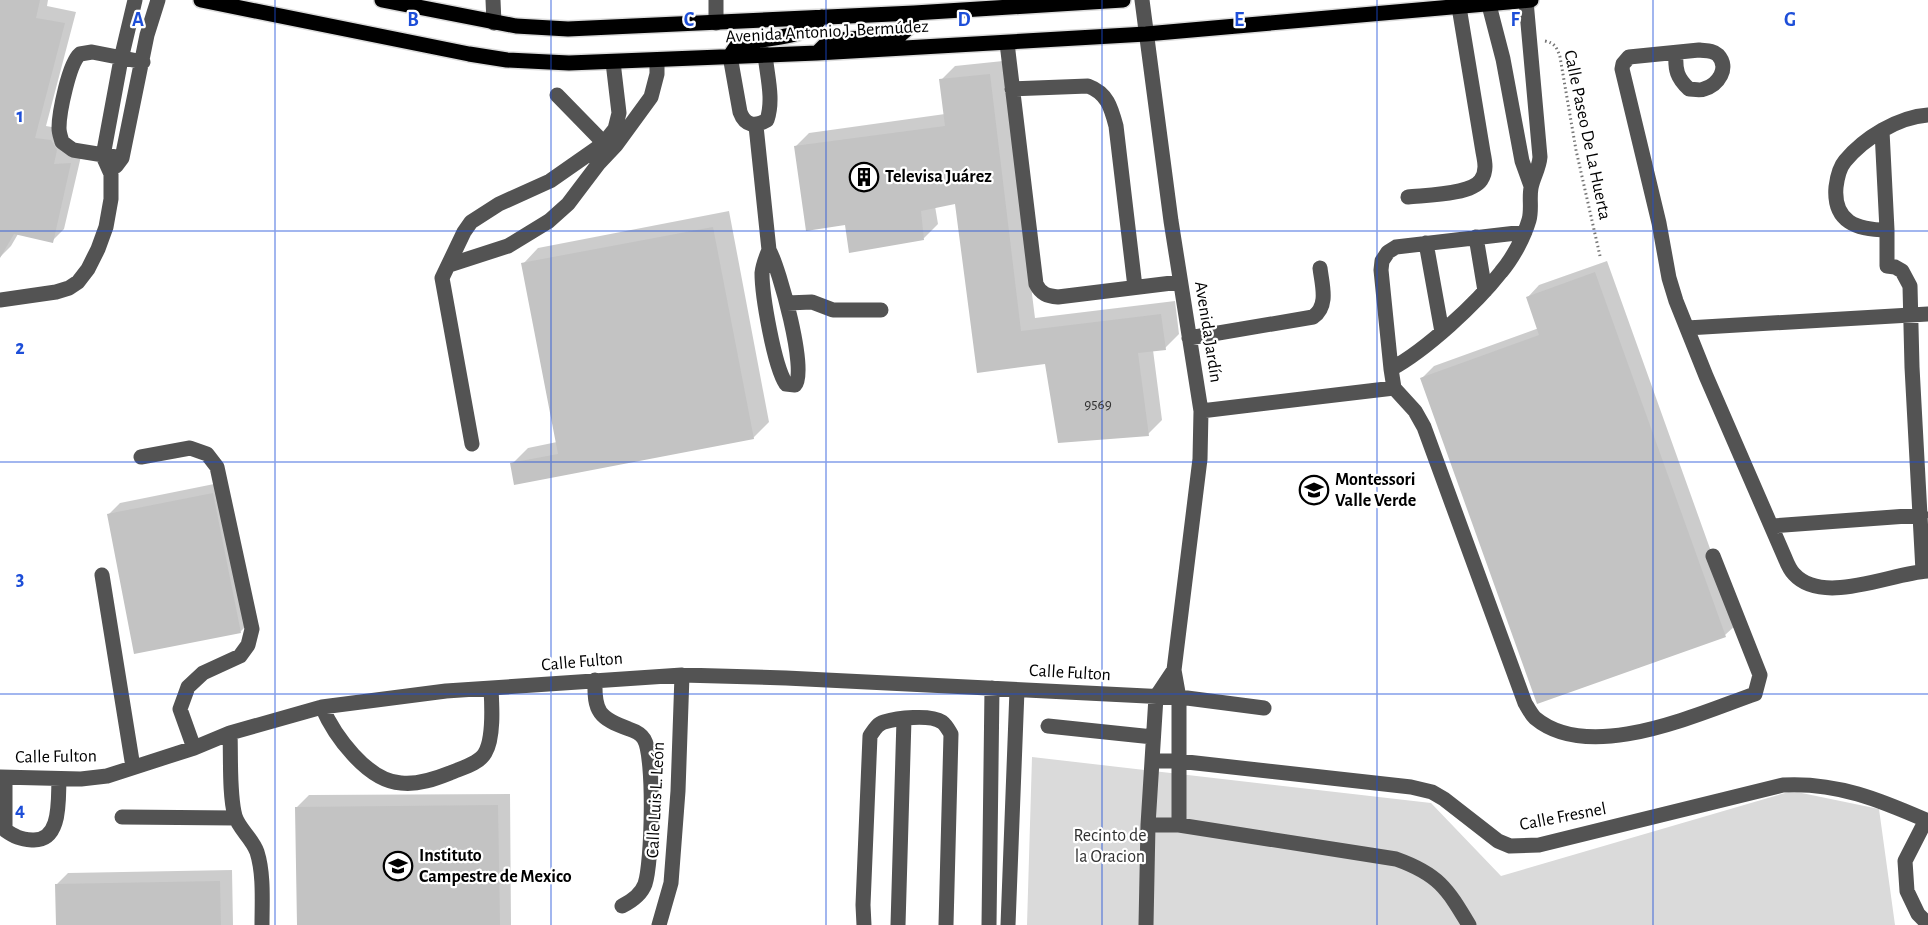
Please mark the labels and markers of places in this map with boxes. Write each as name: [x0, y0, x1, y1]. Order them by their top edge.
building icon: Televisa Juárez: [848, 161, 880, 193]
place label: Televisa Juárez: [885, 168, 992, 186]
place label: Montessori Valle Verde: [1335, 471, 1416, 510]
school or university icon: Montessori Valle Verde: [1298, 474, 1330, 506]
place label: Instituto Campestre de Mexico: [419, 847, 572, 886]
school or university icon: Instituto Campestre de Mexico: [382, 850, 414, 882]

